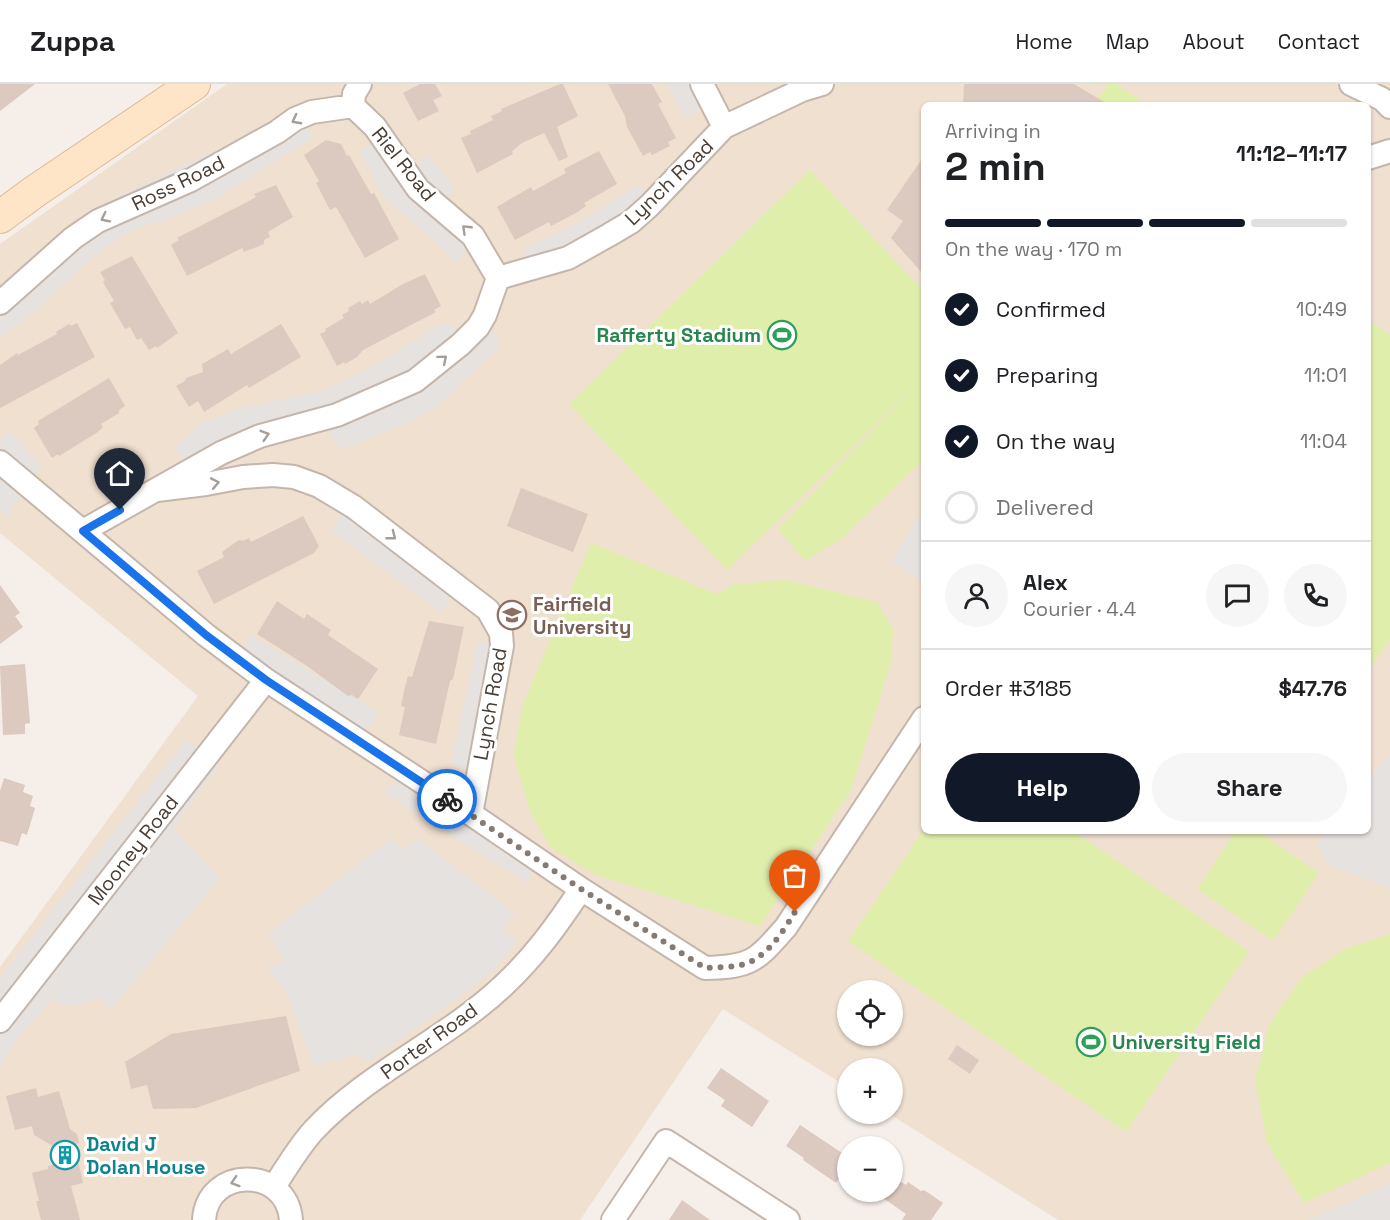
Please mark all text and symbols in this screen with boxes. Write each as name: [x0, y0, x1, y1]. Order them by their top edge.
text: Zuppa: [30, 23, 115, 59]
text: Home: [1015, 28, 1073, 55]
text: Map: [1106, 28, 1150, 55]
text: About: [1183, 28, 1245, 55]
text: Contact: [1278, 28, 1360, 55]
one-way arrow: [292, 112, 303, 124]
text: Arriving in: [945, 118, 1041, 144]
street label: Riel Road: [366, 121, 442, 207]
street label: Lynch Road: [619, 133, 719, 231]
text: 11:12–11:17: [1236, 139, 1347, 167]
text: 2 min: [945, 142, 1046, 191]
street label: Ross Road: [127, 149, 229, 217]
one-way arrow: [100, 211, 111, 223]
one-way arrow: [462, 226, 473, 237]
text: On the way · 170 m: [945, 236, 1122, 262]
icon: check: [945, 293, 978, 326]
text: Confirmed: [996, 295, 1106, 323]
text: 10:49: [1296, 296, 1347, 322]
sports icon: Rafferty Stadium: [766, 319, 798, 351]
place label: Rafferty Stadium: [597, 322, 761, 348]
one-way arrow: [436, 356, 447, 367]
icon: check: [945, 359, 978, 392]
text: Preparing: [996, 361, 1098, 389]
text: 11:01: [1304, 362, 1347, 388]
icon: check: [945, 425, 978, 458]
text: On the way: [996, 427, 1115, 455]
text: 11:04: [1300, 428, 1347, 454]
one-way arrow: [259, 430, 270, 443]
pin: [94, 448, 145, 510]
icon: home: [103, 457, 136, 490]
one-way arrow: [210, 477, 220, 490]
text: Delivered: [996, 493, 1094, 521]
one-way arrow: [386, 529, 397, 540]
button: person: [945, 564, 1008, 627]
button: chat: [1206, 564, 1269, 627]
button: phone: [1284, 564, 1347, 627]
text: Alex: [1023, 568, 1068, 596]
place label: Fairfield University: [533, 591, 631, 640]
text: Courier · 4.4: [1023, 596, 1136, 622]
school or university icon: Fairfield University: [496, 599, 528, 631]
street label: Lynch Road: [467, 646, 513, 762]
text: Order #3185: [945, 674, 1072, 702]
text: $47.76: [1278, 674, 1347, 702]
button: Help: [945, 753, 1140, 822]
button: Share: [1152, 753, 1347, 822]
courier: [417, 769, 477, 829]
icon: bike: [431, 783, 464, 816]
street label: Mooney Road: [82, 790, 184, 910]
pin: [769, 850, 820, 912]
icon: bag: [778, 859, 811, 892]
map controls: [837, 980, 903, 1202]
button: locate: [837, 980, 903, 1046]
street label: Porter Road: [375, 997, 483, 1085]
sports icon: University Field: [1075, 1026, 1107, 1058]
place label: University Field: [1112, 1029, 1261, 1055]
button: +: [837, 1058, 903, 1124]
place label: David J Dolan House: [86, 1131, 206, 1180]
button: −: [837, 1136, 903, 1202]
building icon: David J Dolan House: [49, 1139, 81, 1171]
one-way arrow: [230, 1175, 241, 1187]

